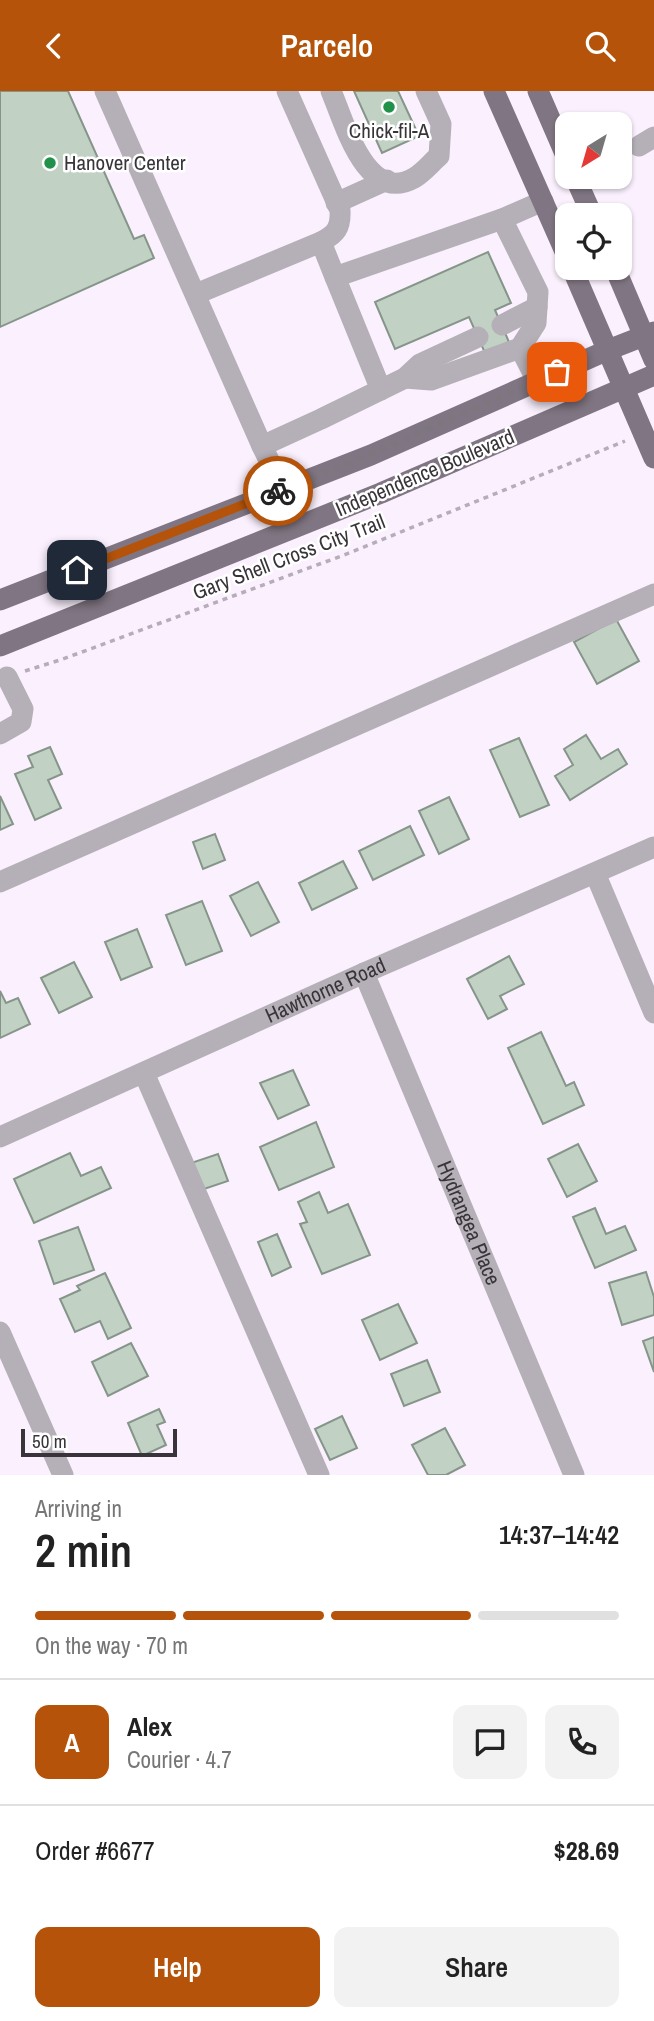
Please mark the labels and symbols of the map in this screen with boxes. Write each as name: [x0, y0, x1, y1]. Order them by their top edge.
marker: Chick-fil-A: [381, 99, 397, 115]
north arrow: [555, 112, 632, 189]
place label: Chick-fil-A: [349, 116, 430, 145]
place label: Hanover Center: [64, 148, 186, 177]
marker: Hanover Center: [42, 155, 58, 171]
pin: [527, 342, 587, 402]
street label: Independence Boulevard: [331, 422, 519, 523]
courier: [243, 456, 313, 526]
street label: Gary Shell Cross City Trail: [188, 506, 389, 607]
pin: [47, 540, 107, 600]
street label: Hawthorne Road: [260, 950, 390, 1030]
street label: Hydrangea Place: [430, 1156, 508, 1289]
scale bar: [21, 1426, 177, 1458]

